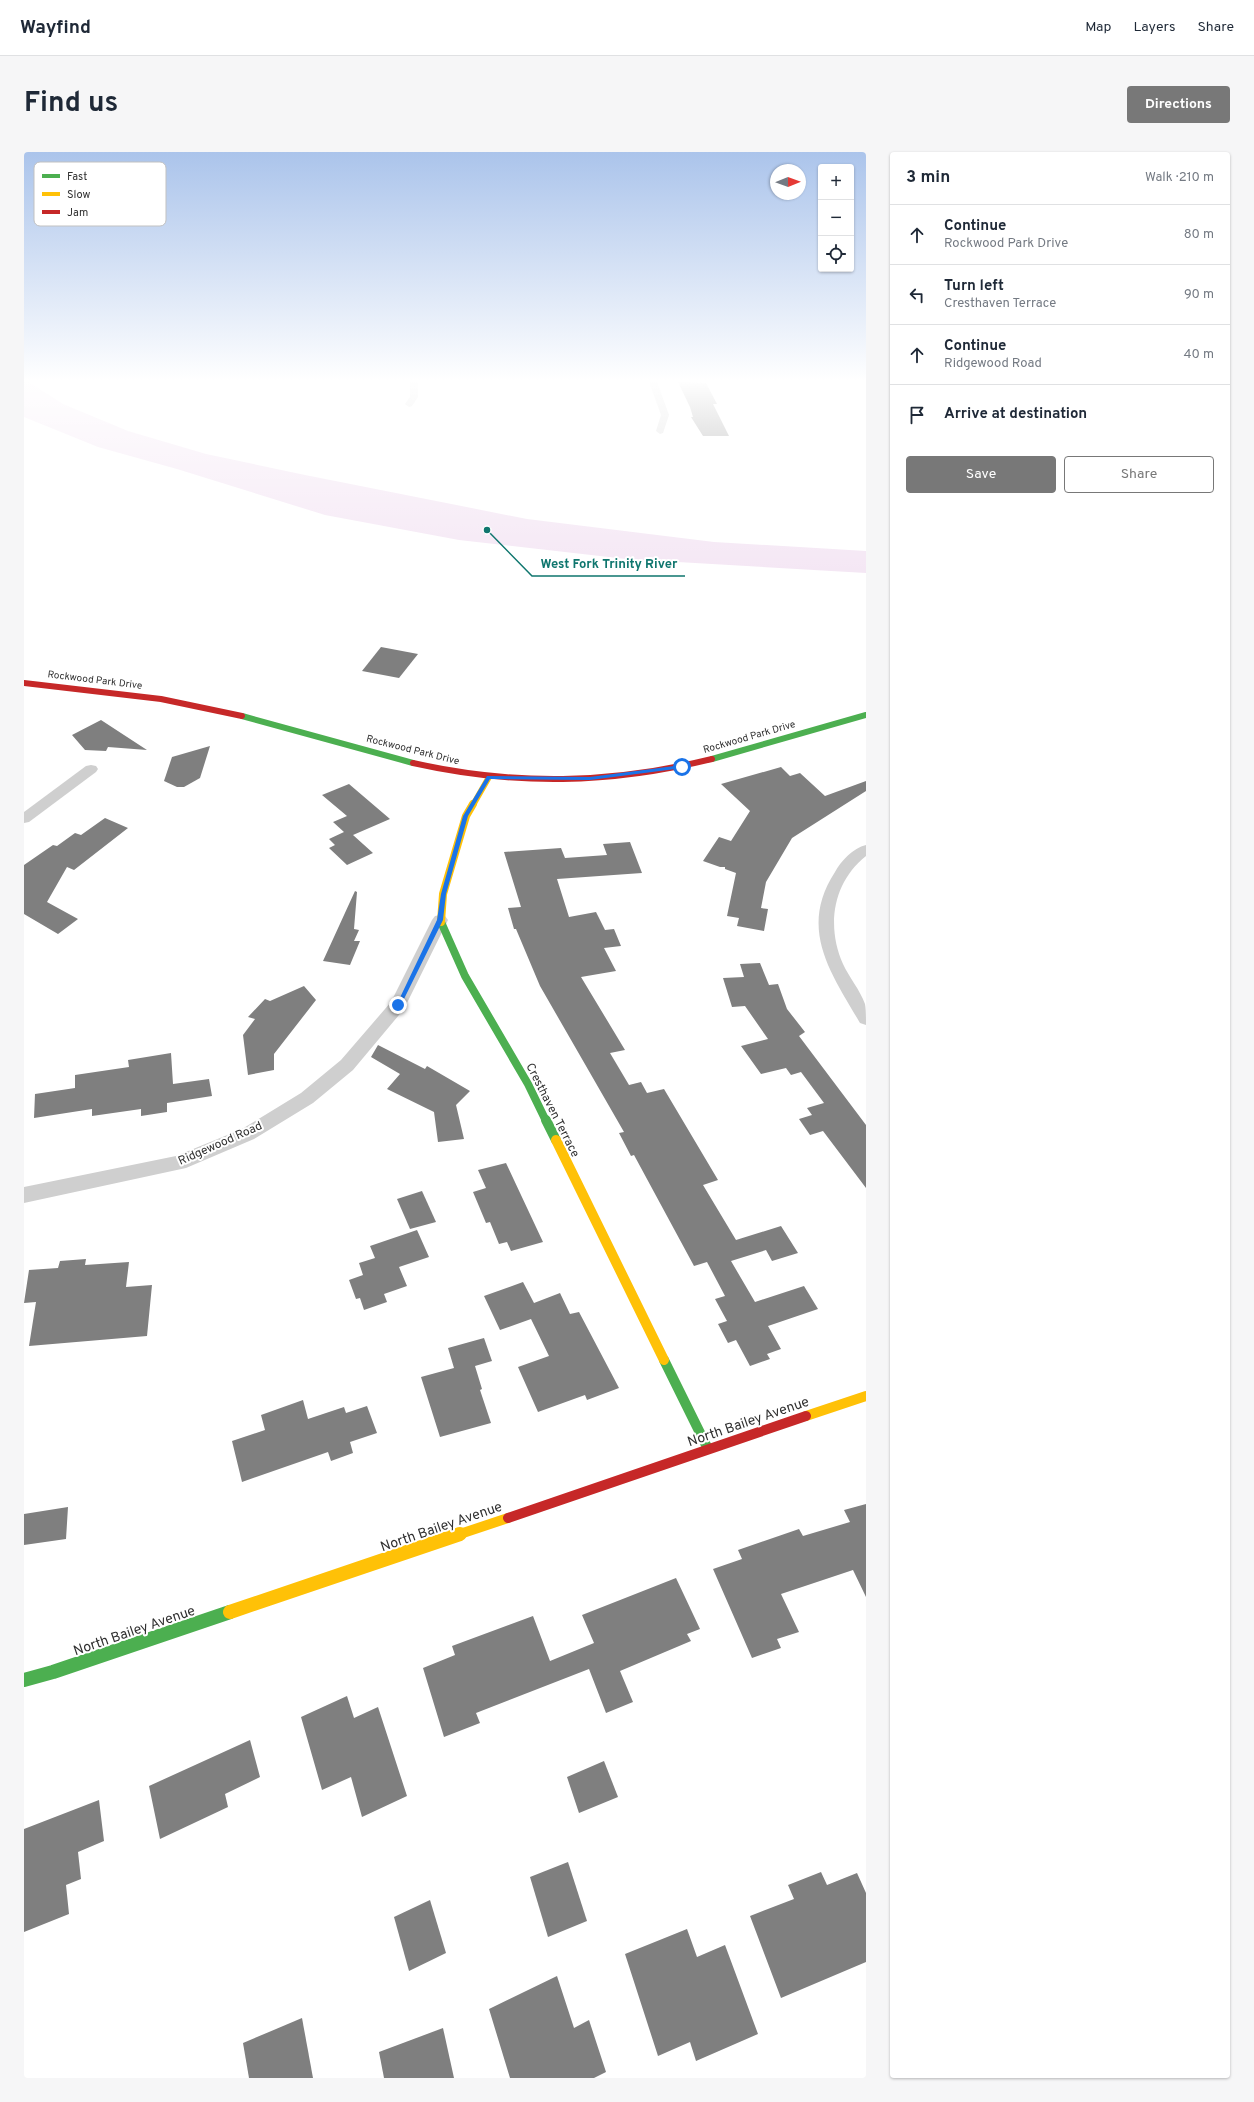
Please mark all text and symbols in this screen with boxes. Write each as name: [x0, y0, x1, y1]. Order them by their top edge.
text: Wayfind: [20, 16, 91, 40]
text: Map: [1085, 19, 1111, 36]
text: Layers: [1133, 19, 1175, 36]
text: Share: [1197, 19, 1234, 36]
text: Find us: [24, 86, 118, 122]
button: Directions: [1127, 86, 1230, 123]
legend: [34, 162, 166, 226]
north arrow: [770, 164, 806, 200]
map controls: [818, 164, 854, 272]
button: +: [818, 164, 854, 200]
text: 3 min: [906, 167, 950, 189]
text: Fast: [67, 170, 87, 184]
text: Walk · 210 m: [1145, 170, 1214, 186]
text: Slow: [67, 188, 90, 202]
button: −: [818, 200, 854, 236]
text: Jam: [67, 206, 88, 220]
text: Continue: [944, 217, 1006, 236]
icon: ahead: [906, 224, 928, 246]
text: 80 m: [1184, 227, 1214, 243]
button: locate: [818, 236, 854, 272]
text: Rockwood Park Drive: [944, 236, 1068, 252]
text: Turn left: [944, 277, 1004, 296]
icon: left: [906, 284, 928, 306]
text: 90 m: [1184, 287, 1214, 303]
text: Cresthaven Terrace: [944, 296, 1056, 312]
text: Continue: [944, 337, 1006, 356]
icon: ahead: [906, 344, 928, 366]
text: 40 m: [1184, 347, 1214, 363]
text: Ridgewood Road: [944, 356, 1042, 372]
icon: arrive: [906, 404, 928, 426]
text: Arrive at destination: [944, 405, 1087, 424]
button: Save: [906, 456, 1056, 493]
button: Share: [1064, 456, 1214, 493]
callout: West Fork Trinity River: [532, 551, 685, 576]
text: West Fork Trinity River: [540, 557, 678, 573]
street label: Rockwood Park Drive: [47, 668, 143, 693]
street label: Rockwood Park Drive: [702, 718, 797, 757]
street label: Rockwood Park Drive: [365, 733, 461, 768]
route start: [673, 758, 691, 776]
route end: [389, 996, 407, 1014]
street label: Cresthaven Terrace: [521, 1061, 583, 1160]
street label: Ridgewood Road: [176, 1118, 265, 1170]
street label: North Bailey Avenue: [685, 1394, 812, 1451]
street label: North Bailey Avenue: [378, 1499, 505, 1556]
street label: North Bailey Avenue: [71, 1603, 198, 1660]

